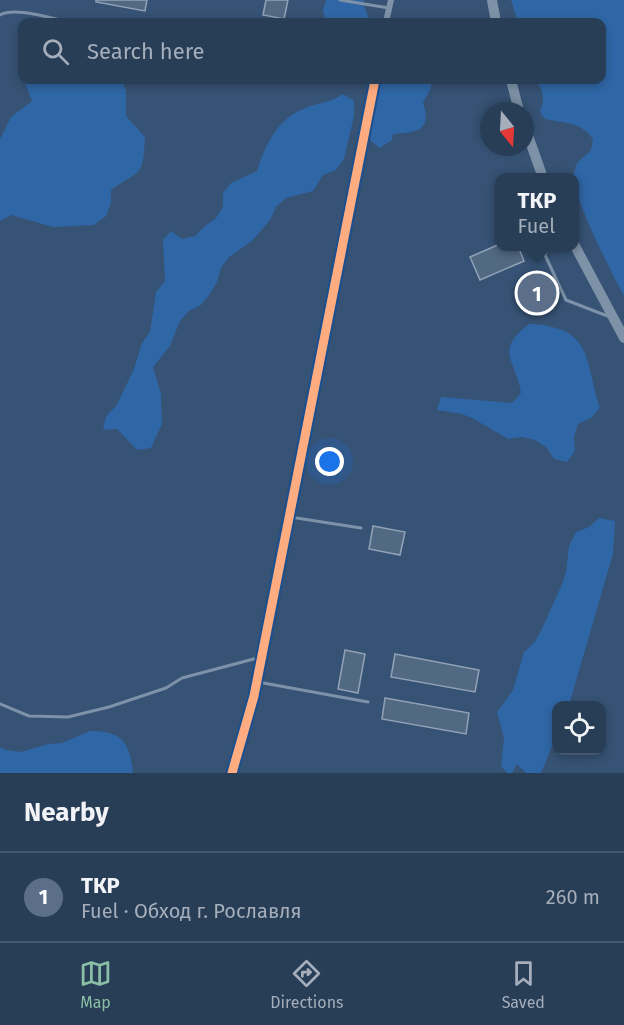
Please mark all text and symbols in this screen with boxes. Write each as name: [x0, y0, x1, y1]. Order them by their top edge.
search box: [18, 18, 606, 84]
icon: search: [39, 35, 72, 68]
text: Search here: [87, 38, 205, 65]
north arrow: [480, 102, 534, 156]
popup: [495, 173, 579, 251]
text: ТКР: [518, 187, 556, 214]
text: Fuel: [518, 214, 555, 238]
pin: 1: [518, 270, 556, 316]
your location: [315, 447, 344, 476]
map controls: [552, 701, 606, 755]
button: locate: [552, 701, 606, 755]
text: Nearby: [24, 797, 109, 828]
text: ТКР: [81, 872, 120, 899]
text: 1: [39, 885, 48, 909]
text: 260 m: [546, 885, 600, 909]
text: Fuel · Обход г. Рославля: [81, 899, 302, 923]
tab: Map: [79, 957, 112, 1012]
tab: Directions: [270, 957, 344, 1012]
tab: Saved: [502, 957, 545, 1012]

